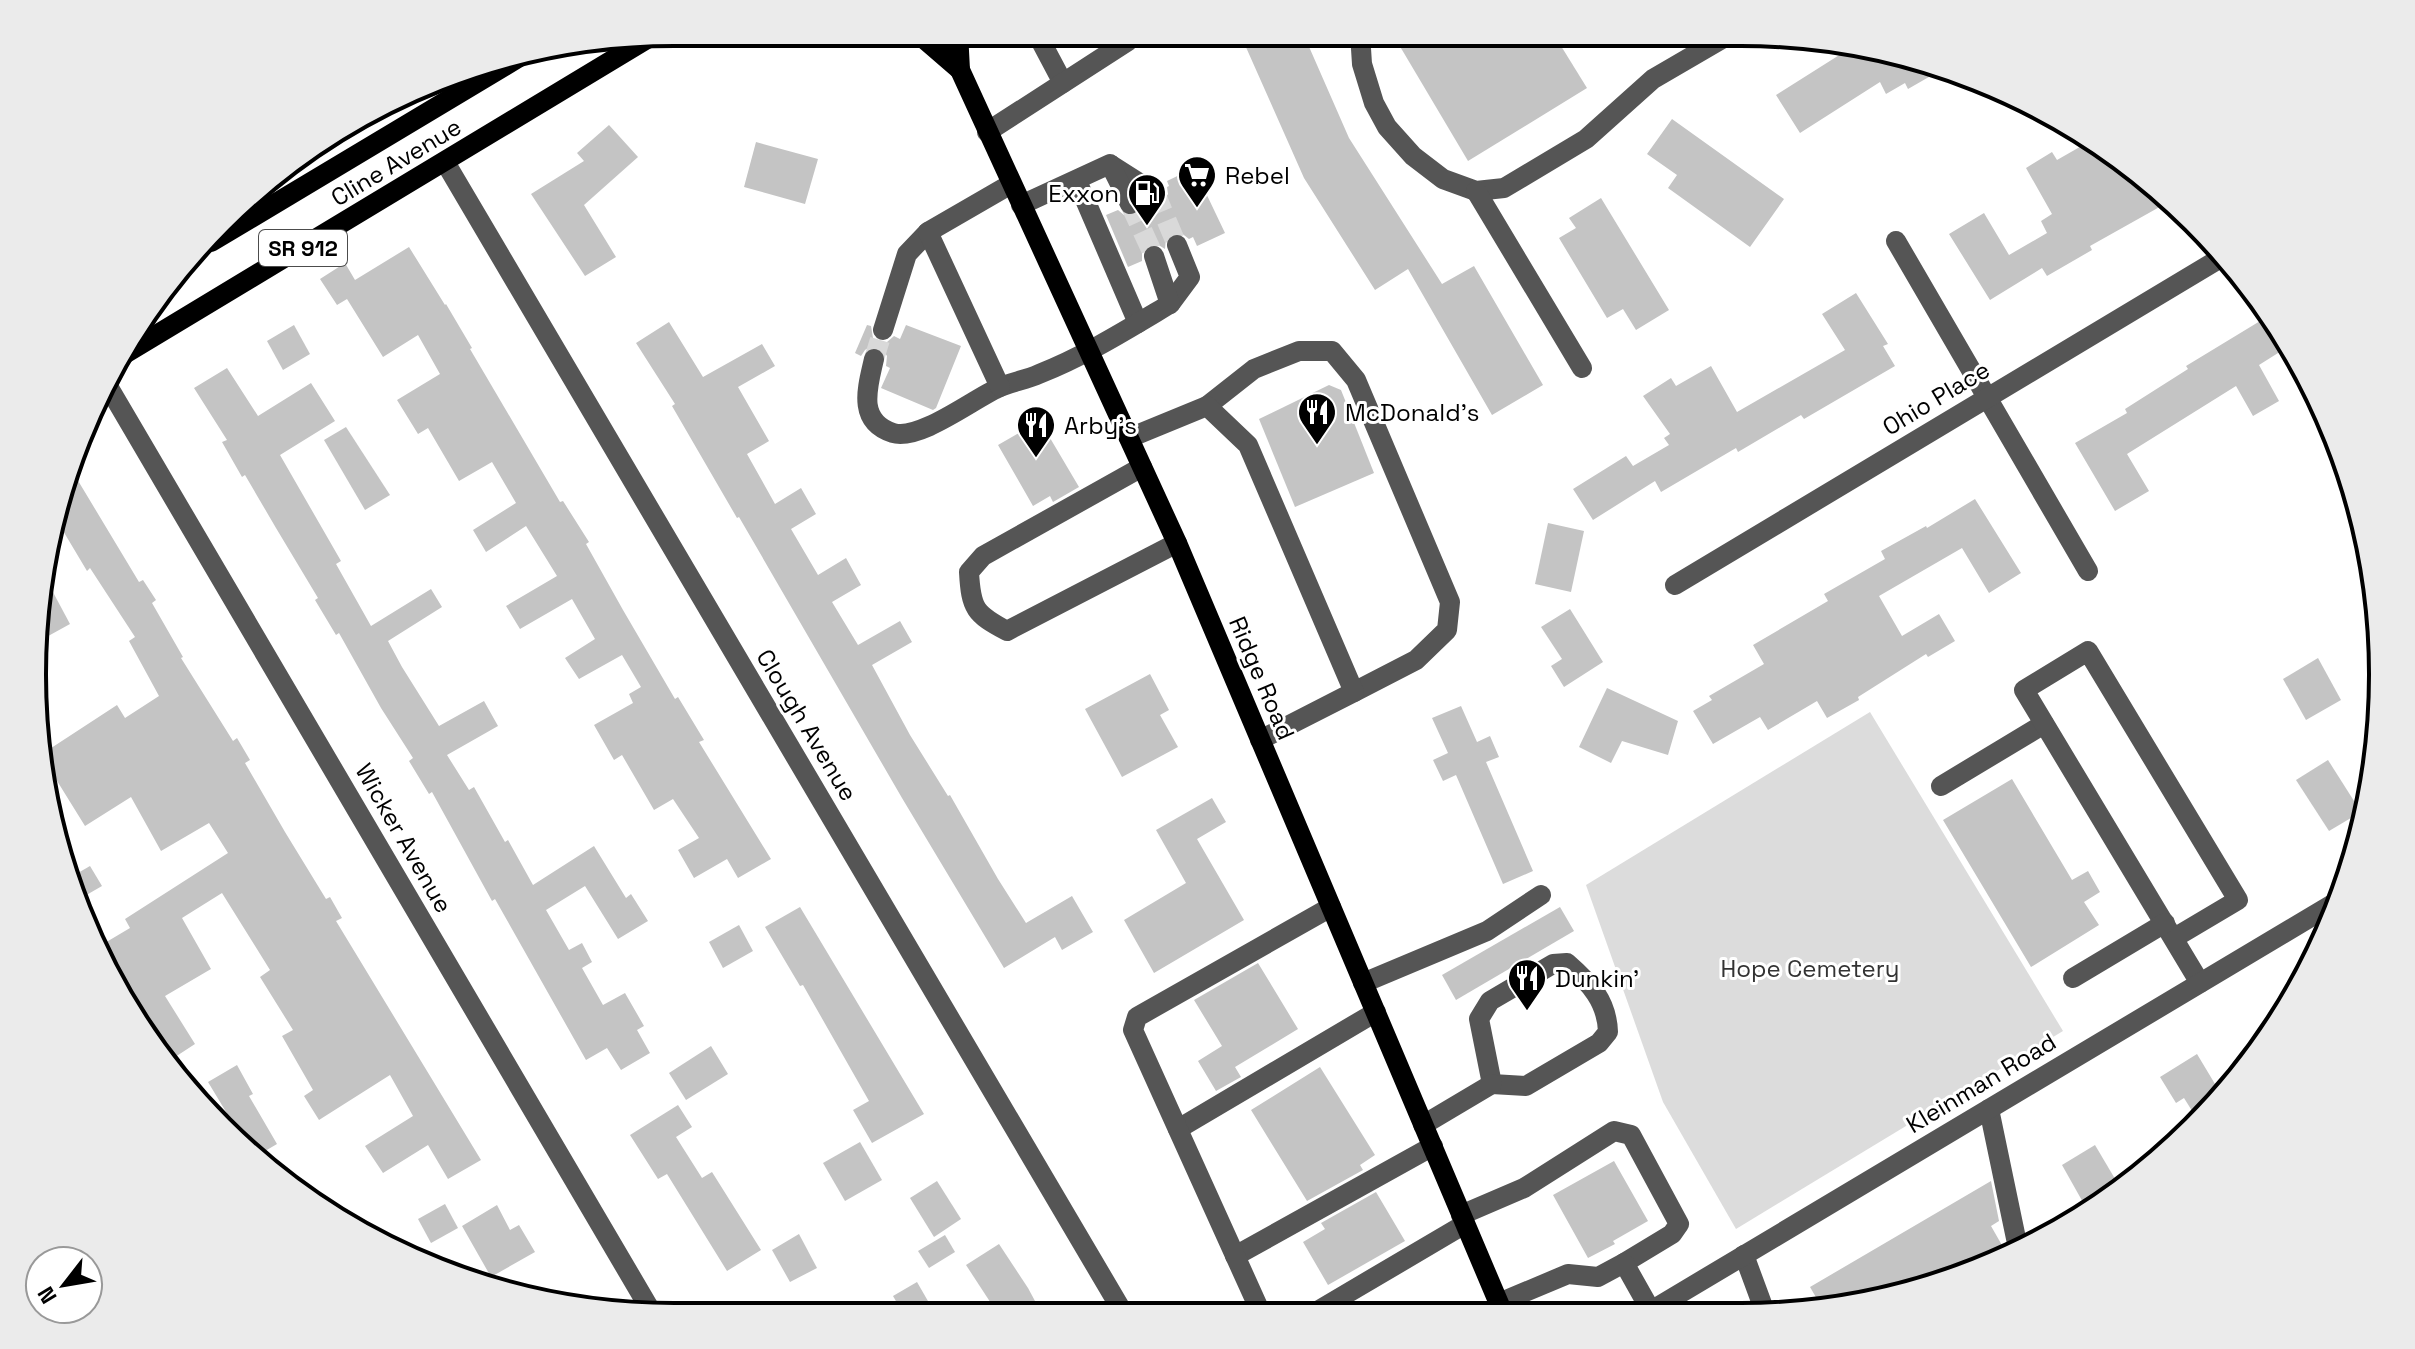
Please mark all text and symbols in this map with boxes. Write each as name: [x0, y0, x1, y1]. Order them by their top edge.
street label: Cline Avenue: [325, 111, 467, 213]
supermarket icon: Rebel: [1176, 154, 1218, 209]
place label: Rebel: [1225, 160, 1290, 191]
fuel station icon: Exxon: [1126, 172, 1168, 227]
place label: Exxon: [1048, 178, 1119, 209]
road number: SR 912: [259, 230, 347, 266]
street label: Ohio Place: [1877, 354, 1995, 442]
restaurant icon: McDonald's: [1296, 391, 1338, 446]
place label: McDonald's: [1345, 397, 1479, 428]
restaurant icon: Arby's: [1015, 404, 1057, 459]
place label: Arby's: [1064, 410, 1137, 441]
street label: Ridge Road: [1222, 612, 1302, 744]
street label: Clough Avenue: [750, 643, 864, 807]
street label: Wicker Avenue: [349, 758, 459, 918]
park label: Hope Cemetery: [1721, 953, 1899, 984]
restaurant icon: Dunkin': [1506, 957, 1548, 1012]
place label: Dunkin': [1555, 963, 1639, 994]
street label: Kleinman Road: [1900, 1026, 2062, 1140]
north arrow: [24, 1245, 104, 1325]
text: N: [31, 1282, 63, 1309]

